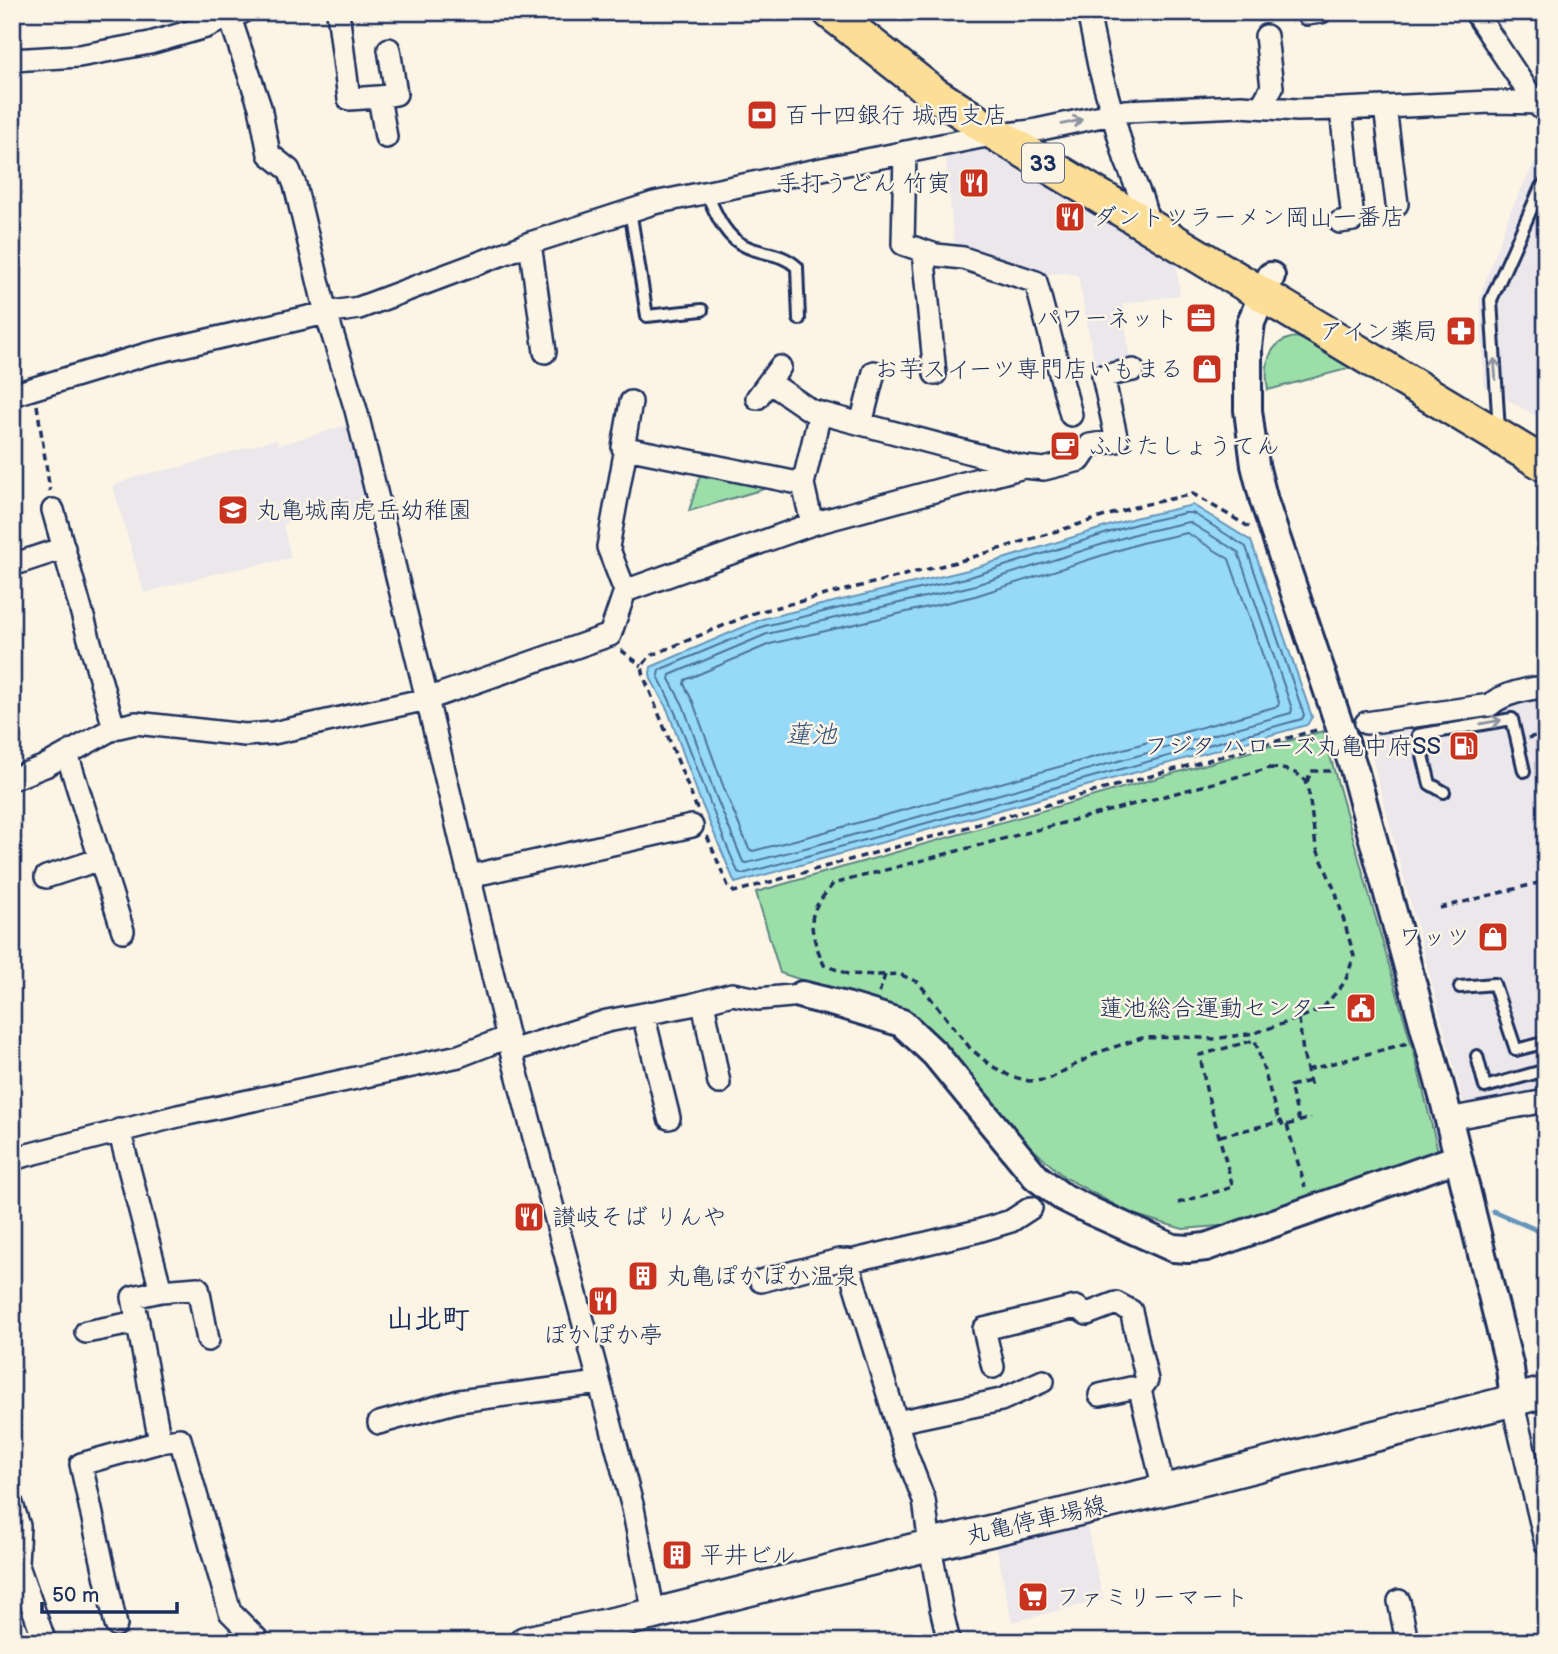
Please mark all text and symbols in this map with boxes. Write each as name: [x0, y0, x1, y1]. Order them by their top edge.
bank icon: 百十四銀行 城西支店: [745, 98, 779, 132]
place label: 百十四銀行 城西支店: [785, 101, 1007, 130]
one-way arrow: [1061, 114, 1083, 127]
road number: 33: [1022, 144, 1064, 182]
restaurant icon: 手打うどん 竹寅: [957, 166, 991, 200]
place label: 手打うどん 竹寅: [776, 169, 951, 198]
restaurant icon: ダントツラーメン岡山一番店: [1053, 200, 1087, 234]
place label: ダントツラーメン岡山一番店: [1093, 203, 1405, 232]
office icon: パワーネット: [1184, 301, 1218, 335]
place label: パワーネット: [1036, 304, 1178, 333]
pharmacy icon: アイン薬局: [1444, 314, 1478, 348]
place label: アイン薬局: [1319, 317, 1438, 346]
shop icon: お芋スイーツ専門店いもまる: [1190, 352, 1224, 386]
place label: お芋スイーツ専門店いもまる: [874, 355, 1184, 384]
one-way arrow: [1488, 359, 1501, 381]
cafe icon: ふじたしょうてん: [1048, 429, 1082, 463]
place label: ふじたしょうてん: [1088, 432, 1280, 461]
school or university icon: 丸亀城南虎岳幼稚園: [216, 493, 250, 527]
place label: 丸亀城南虎岳幼稚園: [256, 496, 472, 525]
one-way arrow: [1479, 715, 1502, 728]
water label: 蓮池: [785, 720, 838, 751]
fuel station icon: フジタ ハローズ丸亀中府SS: [1447, 729, 1481, 763]
place label: フジタ ハローズ丸亀中府SS: [1144, 732, 1441, 761]
shop icon: ワッツ: [1476, 920, 1510, 954]
place label: ワッツ: [1398, 923, 1470, 952]
public building icon: 蓮池総合運動センター: [1344, 991, 1378, 1025]
place label: 蓮池総合運動センター: [1099, 994, 1338, 1023]
restaurant icon: 讃岐そば りんや: [512, 1200, 546, 1234]
place label: 讃岐そば りんや: [552, 1203, 726, 1232]
building icon: 丸亀ぽかぽか温泉: [626, 1259, 660, 1293]
place label: 丸亀ぽかぽか温泉: [666, 1262, 858, 1291]
restaurant icon: ぽかぽか亭: [586, 1284, 620, 1318]
district label: 山北町: [386, 1303, 470, 1336]
place label: ぽかぽか亭: [543, 1321, 663, 1350]
street label: 丸亀停車場線: [963, 1490, 1110, 1551]
building icon: 平井ビル: [660, 1538, 694, 1572]
place label: 平井ビル: [700, 1541, 796, 1570]
scale bar: [42, 1570, 177, 1614]
supermarket icon: ファミリーマート: [1016, 1580, 1050, 1614]
text: 50 m: [52, 1583, 99, 1608]
place label: ファミリーマート: [1056, 1583, 1248, 1612]

